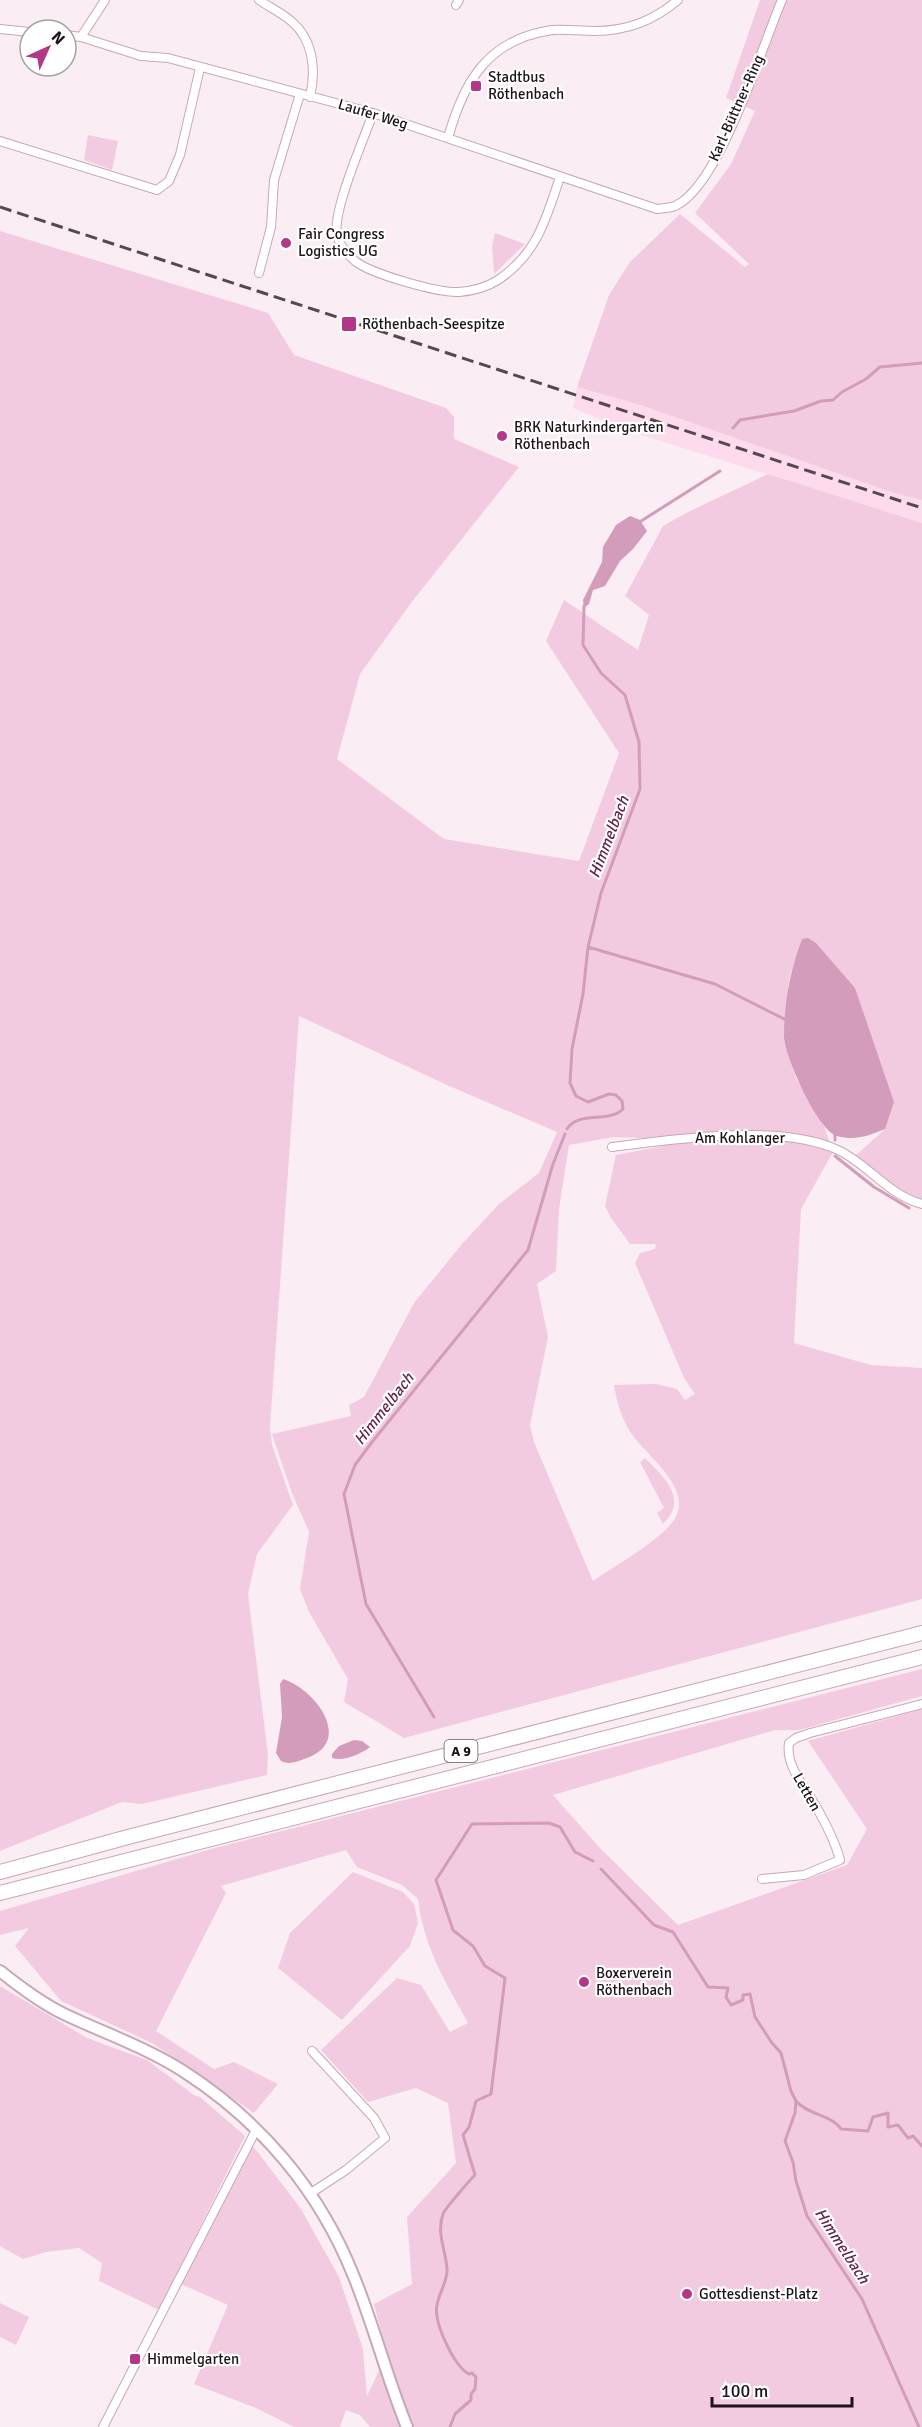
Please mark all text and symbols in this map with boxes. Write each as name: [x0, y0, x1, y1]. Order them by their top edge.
north arrow: [18, 18, 78, 78]
text: N: [47, 27, 69, 49]
street label: Karl-Büttner-Ring: [704, 52, 768, 164]
place label: Stadtbus Röthenbach: [488, 68, 564, 103]
marker: Stadtbus Röthenbach: [469, 79, 483, 93]
street label: Laufer Weg: [336, 95, 410, 133]
place label: Fair Congress Logistics UG: [298, 225, 385, 260]
marker: Fair Congress Logistics UG: [279, 236, 293, 250]
marker: Röthenbach-Seespitze: [340, 315, 358, 333]
place label: Röthenbach-Seespitze: [362, 315, 505, 333]
place label: BRK Naturkindergarten Röthenbach: [514, 418, 664, 453]
marker: BRK Naturkindergarten Röthenbach: [495, 429, 509, 443]
water label: Himmelbach: [584, 792, 634, 881]
street label: Am Kohlanger: [695, 1129, 786, 1147]
water label: Himmelbach: [350, 1368, 419, 1449]
road number: A 9: [444, 1740, 478, 1762]
street label: Letten: [789, 1770, 825, 1814]
place label: Boxerverein Röthenbach: [596, 1964, 672, 1999]
marker: Boxerverein Röthenbach: [577, 1975, 591, 1989]
water label: Himmelbach: [810, 2204, 875, 2289]
place label: Gottesdienst-Platz: [699, 2285, 818, 2303]
marker: Gottesdienst-Platz: [680, 2287, 694, 2301]
place label: Himmelgarten: [147, 2350, 239, 2368]
marker: Himmelgarten: [128, 2352, 142, 2366]
scale bar: [712, 2370, 852, 2408]
text: 100 m: [721, 2380, 768, 2402]

